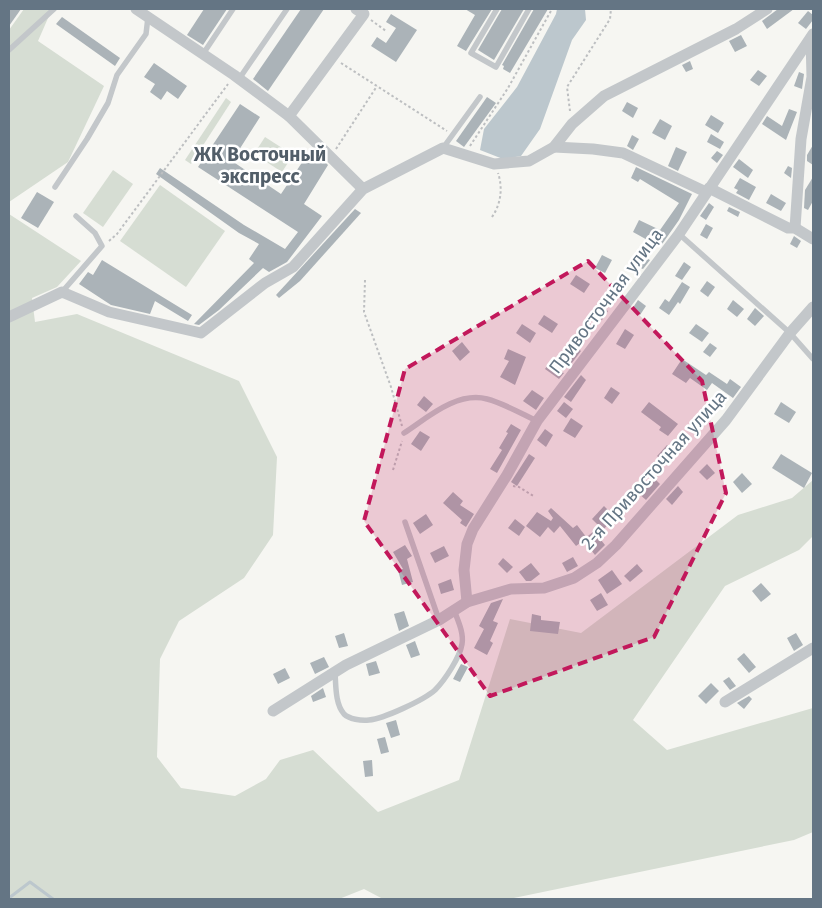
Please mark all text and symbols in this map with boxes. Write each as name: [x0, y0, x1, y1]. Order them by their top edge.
district label: ЖК Восточный экспресс: [193, 143, 326, 188]
street label: Привосточная улица: [544, 224, 668, 378]
street label: 2-я Привосточная улица: [577, 386, 731, 554]

